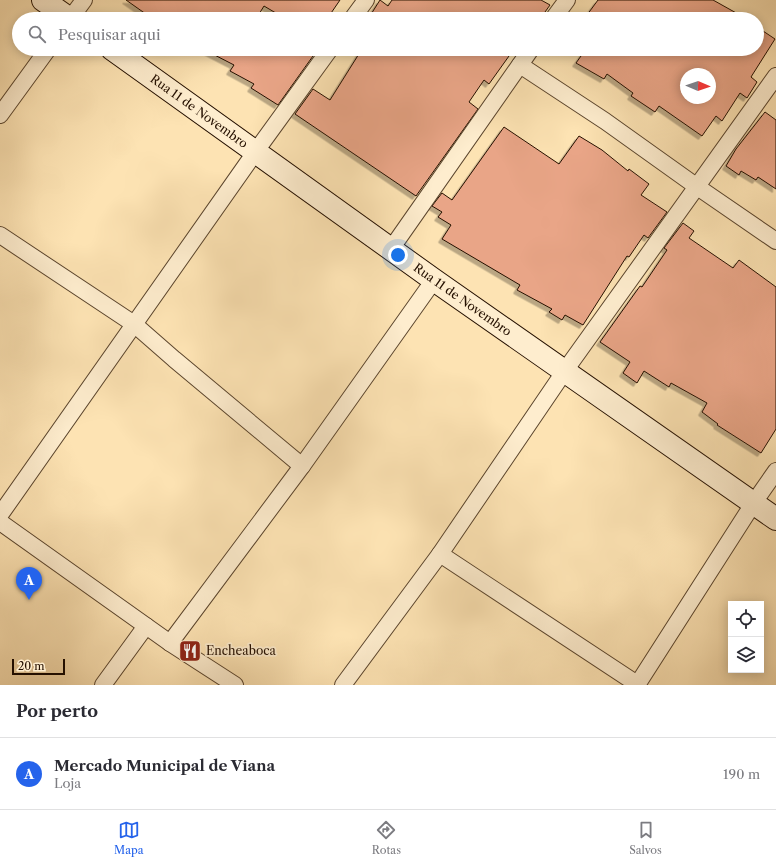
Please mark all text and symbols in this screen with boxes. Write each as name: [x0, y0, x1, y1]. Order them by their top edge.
search box: [12, 12, 764, 56]
icon: search: [26, 23, 48, 45]
text: Pesquisar aqui: [58, 25, 161, 44]
north arrow: [680, 68, 716, 104]
street label: Rua 11 de Novembro: [148, 71, 251, 151]
your location: [388, 245, 408, 265]
street label: Rua 11 de Novembro: [411, 260, 515, 339]
pin: A: [16, 567, 42, 600]
map controls: [728, 601, 764, 673]
button: locate: [728, 601, 764, 637]
button: layers: [728, 637, 764, 673]
restaurant icon: Encheaboca: [177, 638, 203, 664]
place label: Encheaboca: [206, 643, 277, 658]
scale bar: [12, 657, 65, 676]
text: 20 m: [18, 659, 44, 673]
text: Por perto: [16, 701, 98, 721]
text: Mercado Municipal de Viana: [54, 756, 275, 775]
text: A: [24, 766, 34, 782]
text: 190 m: [723, 766, 760, 782]
text: Loja: [54, 775, 81, 791]
tab: Mapa: [114, 819, 144, 857]
tab: Rotas: [372, 819, 401, 857]
tab: Salvos: [629, 819, 662, 857]

